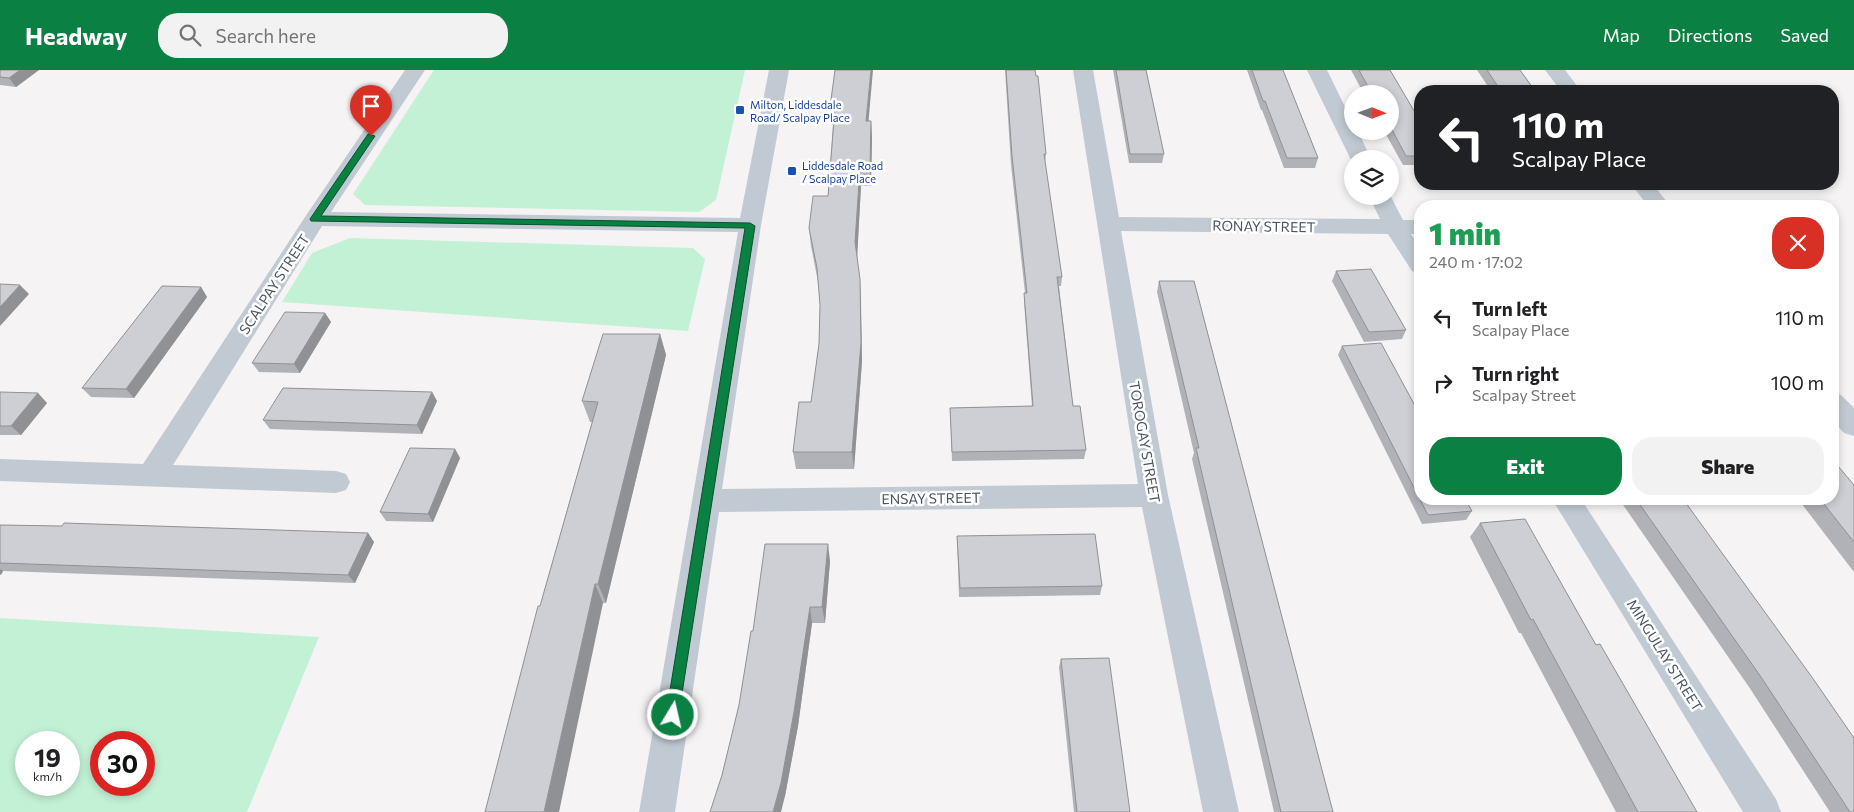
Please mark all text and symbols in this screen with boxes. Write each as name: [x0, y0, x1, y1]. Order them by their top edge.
search box: [158, 13, 508, 58]
text: Headway: [25, 21, 128, 50]
icon: search: [176, 21, 204, 49]
text: Search here: [216, 24, 316, 47]
text: Map: [1603, 24, 1640, 46]
text: Directions: [1668, 24, 1752, 46]
text: Saved: [1780, 24, 1829, 46]
pin: [350, 85, 392, 136]
north arrow: [1344, 85, 1399, 140]
map controls: [1344, 85, 1399, 205]
icon: arrive: [357, 92, 385, 120]
place label: Milton, Liddesdale Road/ Scalpay Place: [750, 98, 850, 124]
text: 110 m: [1512, 102, 1604, 145]
marker: Milton, Liddesdale Road/ Scalpay Place: [734, 104, 746, 116]
icon: left: [1429, 105, 1494, 170]
text: Scalpay Place: [1512, 145, 1646, 172]
button: layers: [1344, 150, 1399, 205]
place label: Liddesdale Road / Scalpay Place: [802, 159, 883, 185]
marker: Liddesdale Road / Scalpay Place: [786, 165, 798, 177]
text: 1 min: [1429, 214, 1501, 251]
street label: RONAY STREET: [1212, 217, 1316, 235]
button: close: [1772, 217, 1824, 269]
street label: SCALPAY STREET: [235, 231, 313, 337]
text: 240 m · 17:02: [1429, 252, 1523, 271]
text: Turn left: [1472, 297, 1547, 320]
icon: left: [1429, 304, 1457, 332]
text: 110 m: [1775, 306, 1824, 329]
text: Scalpay Place: [1472, 320, 1570, 339]
text: Turn right: [1472, 362, 1559, 385]
icon: right: [1429, 369, 1457, 397]
text: 100 m: [1771, 371, 1824, 394]
street label: TOROGAY STREET: [1126, 380, 1164, 504]
text: Scalpay Street: [1472, 385, 1576, 404]
button: Exit: [1429, 437, 1622, 495]
button: Share: [1632, 437, 1824, 495]
street label: ENSAY STREET: [881, 489, 981, 507]
street label: MINGULAY STREET: [1624, 596, 1706, 714]
position arrow: [646, 688, 698, 740]
speed limit sign: 30: [90, 731, 155, 796]
text: 19: [34, 742, 61, 772]
text: km/h: [33, 769, 62, 783]

